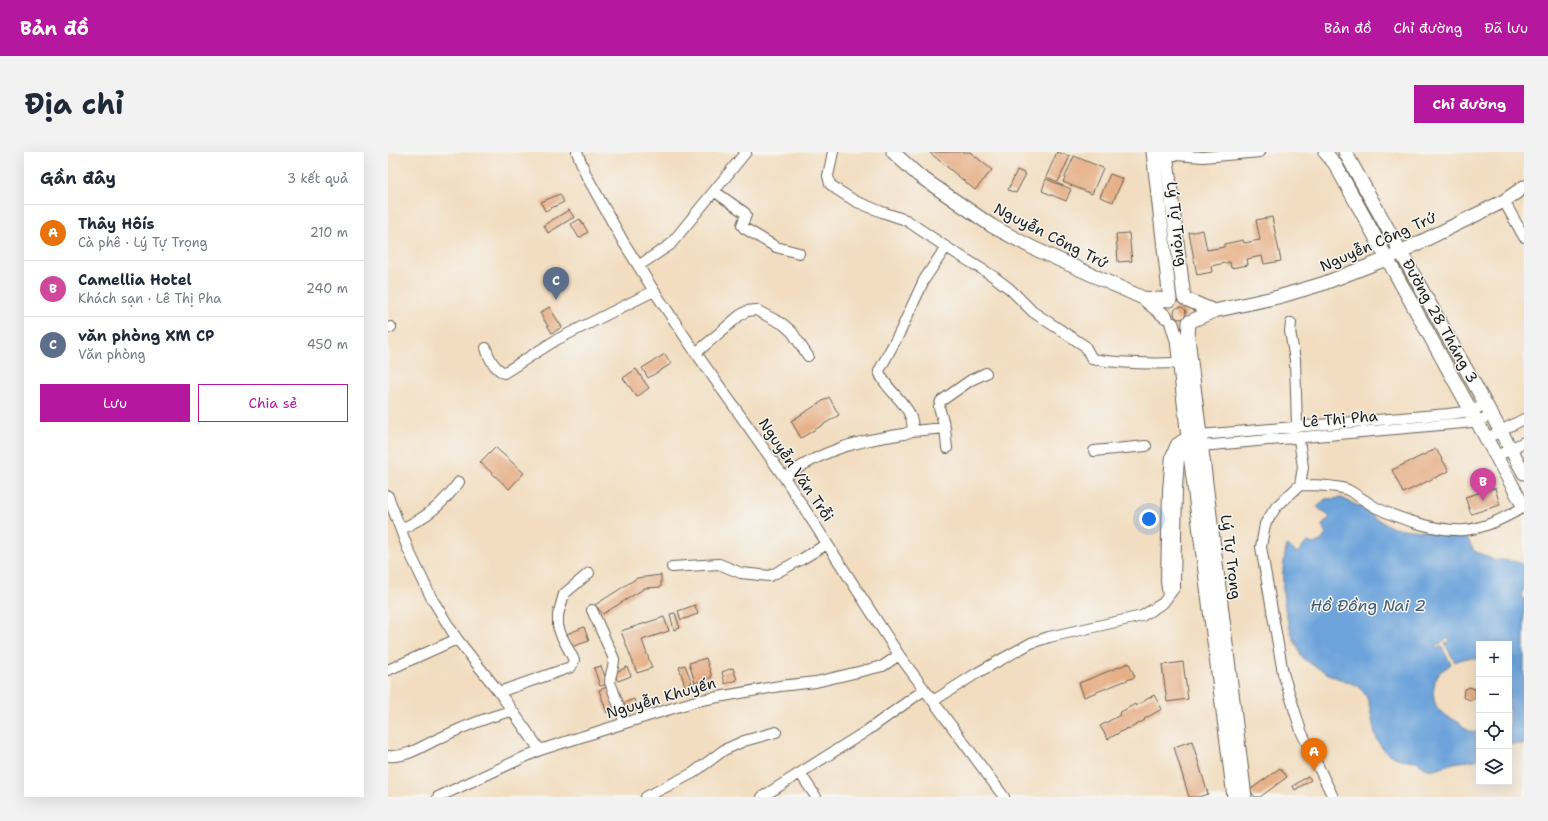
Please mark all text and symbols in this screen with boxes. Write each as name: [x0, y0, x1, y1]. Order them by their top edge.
text: Bản đồ: [20, 16, 89, 41]
text: Bản đồ: [1324, 19, 1371, 37]
text: Chỉ đường: [1393, 19, 1462, 37]
text: Đã lưu: [1484, 19, 1528, 37]
text: Địa chỉ: [24, 85, 124, 123]
button: Chỉ đường: [1414, 85, 1524, 123]
text: Gần đây: [40, 167, 116, 189]
text: 3 kết quả: [287, 170, 348, 187]
street label: Lý Tự Trọng: [1162, 180, 1192, 268]
street label: Nguyễn Công Trứ: [990, 199, 1112, 274]
street label: Nguyễn Công Trứ: [1317, 207, 1440, 277]
text: Thây Hôís: [78, 214, 154, 234]
text: A: [48, 224, 58, 241]
text: 210 m: [310, 224, 348, 241]
text: Cà phê · Lý Tự Trọng: [78, 234, 208, 251]
street label: Đường 28 Tháng 3: [1398, 255, 1482, 387]
pin: C: [543, 267, 569, 300]
text: Camellia Hotel: [78, 270, 192, 290]
text: B: [49, 280, 57, 297]
text: 240 m: [306, 280, 348, 297]
text: Khách sạn · Lê Thị Pha: [78, 290, 221, 307]
text: văn phòng XM CP: [78, 326, 215, 346]
text: C: [49, 336, 57, 353]
text: 450 m: [307, 336, 348, 353]
text: Văn phòng: [78, 346, 146, 363]
button: Lưu: [40, 384, 190, 422]
button: Chia sẻ: [198, 384, 348, 422]
street label: Lê Thị Pha: [1301, 406, 1379, 432]
street label: Nguyễn Văn Trỗi: [754, 414, 838, 526]
pin: B: [1470, 468, 1496, 501]
your location: [1139, 509, 1159, 529]
street label: Lý Tự Trọng: [1216, 513, 1246, 601]
water label: Hồ Đồng Nai 2: [1310, 595, 1426, 616]
map controls: [1476, 641, 1512, 785]
button: +: [1476, 641, 1512, 677]
street label: Nguyễn Khuyến: [604, 673, 718, 723]
button: −: [1476, 677, 1512, 713]
button: locate: [1476, 713, 1512, 749]
pin: A: [1301, 738, 1327, 771]
button: layers: [1476, 749, 1512, 785]

